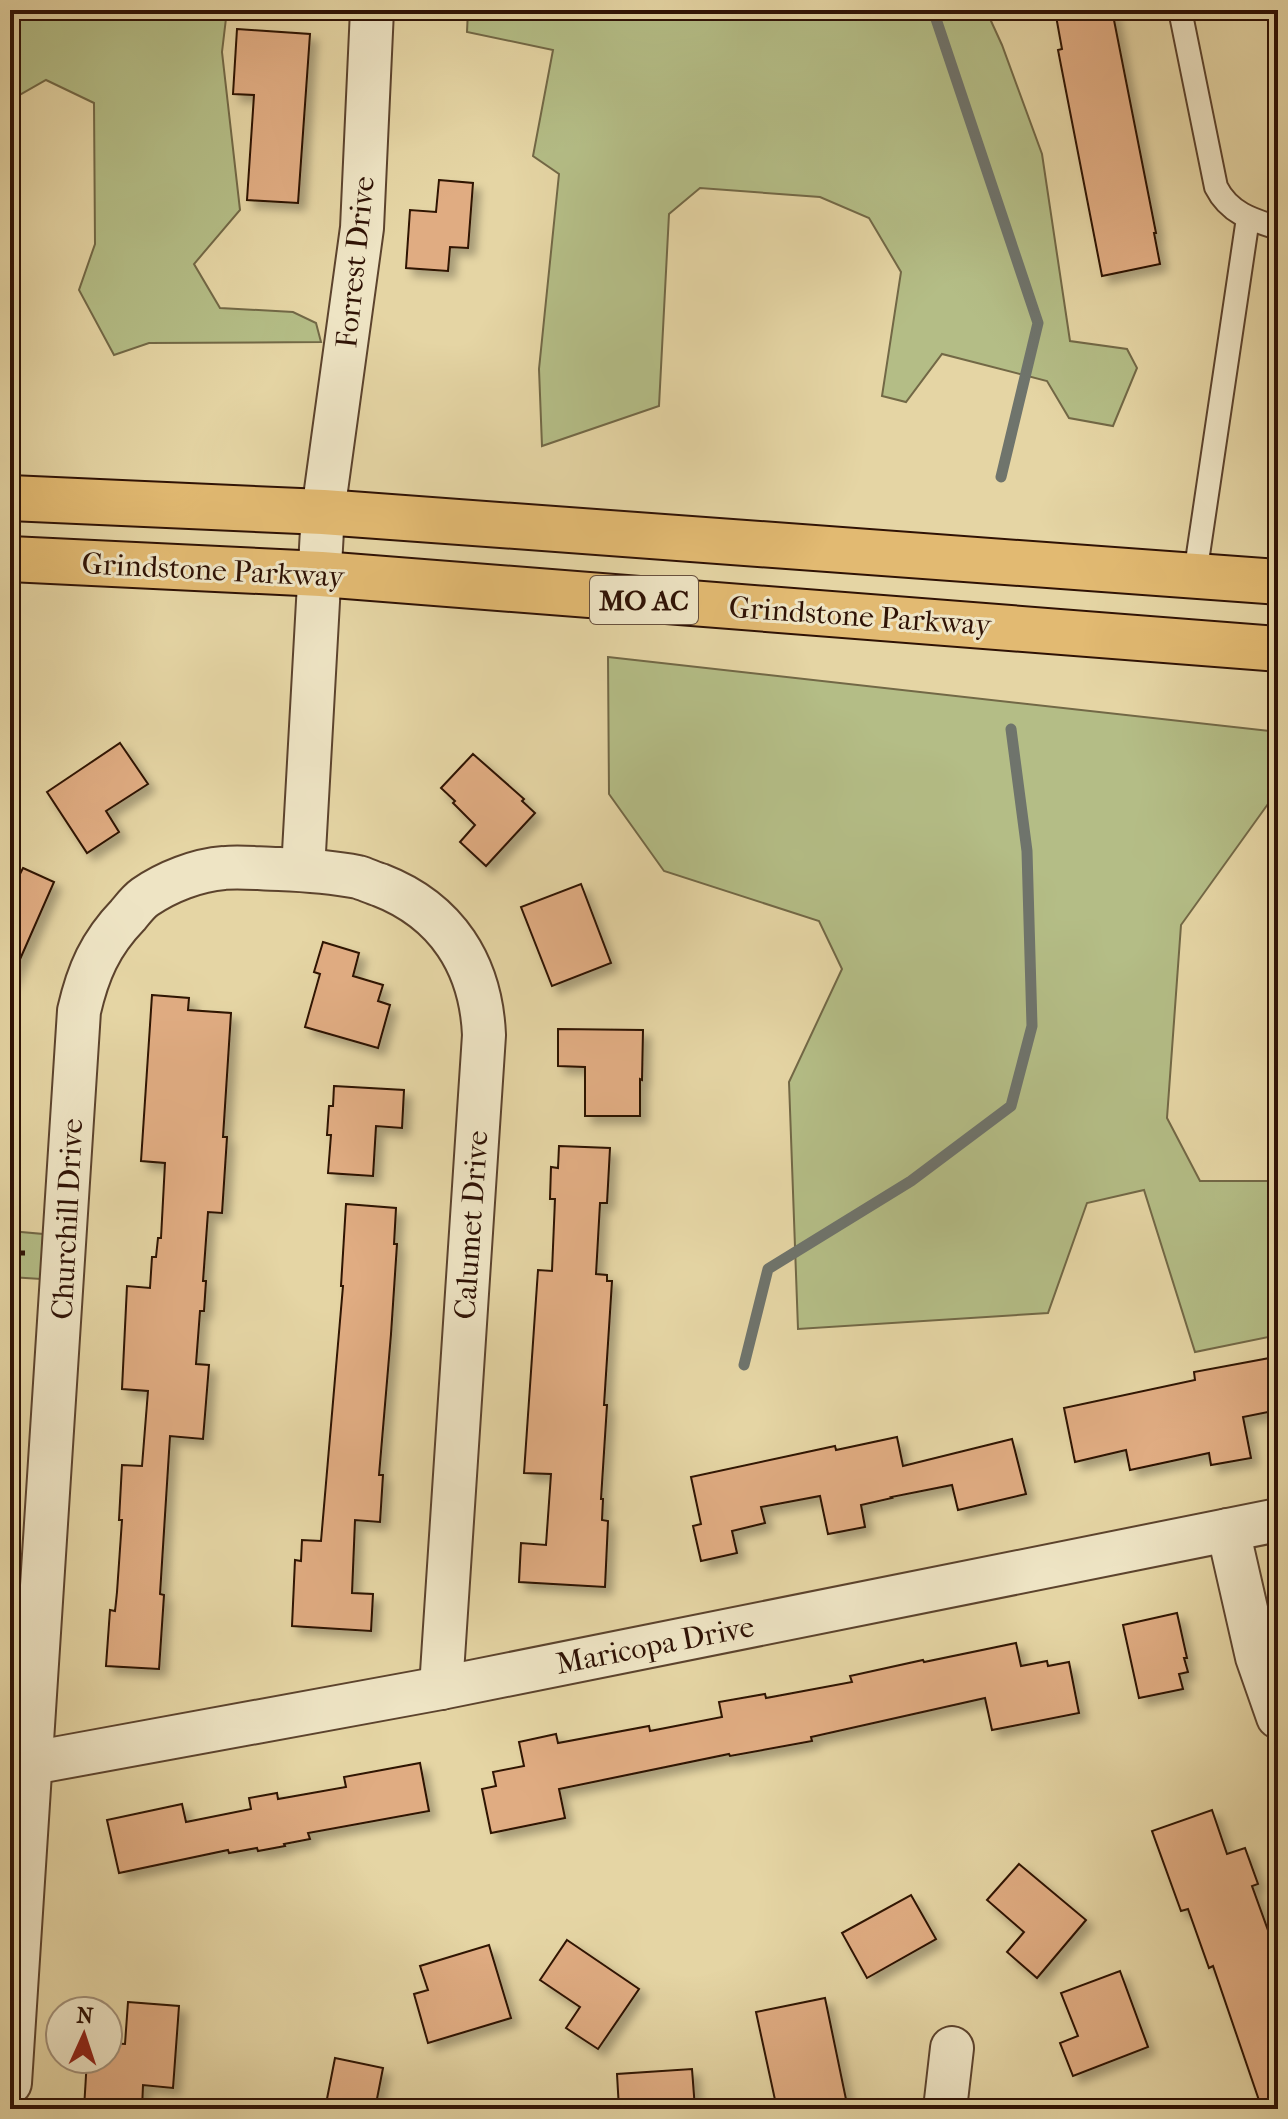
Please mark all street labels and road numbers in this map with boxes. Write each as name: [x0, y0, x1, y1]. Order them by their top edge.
street label: Forrest Drive: [329, 174, 382, 350]
street label: Grindstone Parkway: [81, 546, 346, 595]
road number: MO AC: [590, 576, 698, 624]
street label: Grindstone Parkway: [728, 590, 993, 643]
street label: Churchill Drive: [45, 1117, 90, 1321]
street label: Calumet Drive: [447, 1129, 496, 1321]
street label: Maricopa Drive: [553, 1609, 757, 1682]

